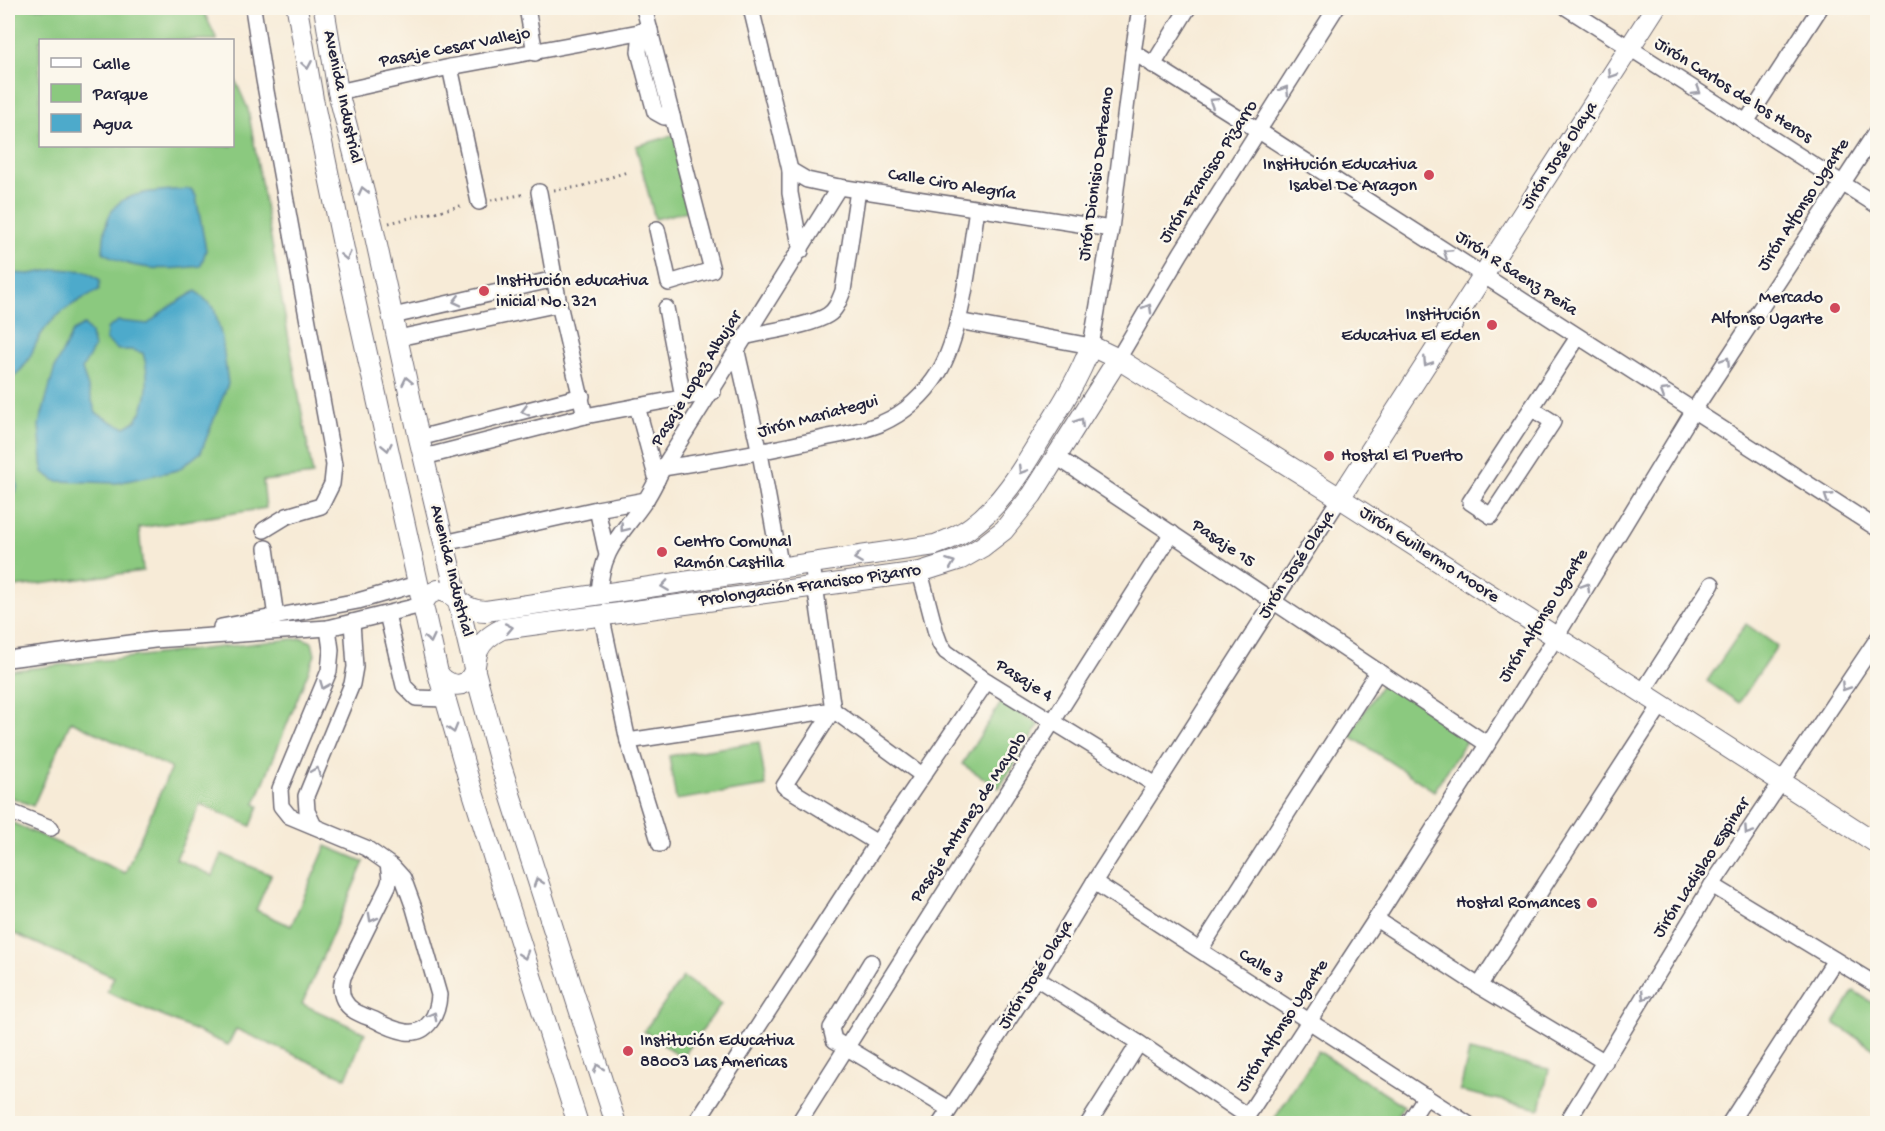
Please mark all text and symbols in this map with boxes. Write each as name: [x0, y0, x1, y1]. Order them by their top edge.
street label: Pasaje Cesar Vallejo: [377, 23, 532, 73]
street label: Avenida Industrial: [318, 29, 366, 165]
street label: Jirón Carlos de los Heros: [1650, 34, 1817, 149]
legend: [39, 39, 234, 147]
text: Calle: [93, 55, 131, 76]
one-way arrow: [300, 60, 313, 70]
one-way arrow: [1609, 68, 1620, 79]
one-way arrow: [1690, 83, 1701, 94]
text: Parque: [92, 85, 149, 106]
street label: Jirón Dionisio Derteano: [1074, 86, 1120, 262]
one-way arrow: [1277, 86, 1289, 96]
street label: Jirón Francisco Pizarro: [1155, 97, 1263, 247]
street label: Jirón José Olaya: [1517, 97, 1603, 214]
one-way arrow: [1208, 98, 1219, 109]
text: Agua: [93, 115, 133, 136]
street label: Jirón Alfonso Ugarte: [1753, 134, 1855, 275]
place label: Institución Educativa Isabel De Aragon: [1263, 155, 1418, 197]
street label: Calle Ciro Alegría: [887, 165, 1018, 206]
marker: Institución Educativa Isabel De Aragon: [1422, 168, 1436, 182]
one-way arrow: [358, 186, 371, 196]
street label: Jirón R Saenz Peña: [1451, 227, 1582, 322]
one-way arrow: [1443, 249, 1454, 260]
one-way arrow: [339, 251, 352, 261]
place label: Institución educativa inicial No. 321: [496, 271, 649, 313]
marker: Institución educativa inicial No. 321: [477, 284, 491, 298]
place label: Mercado Alfonso Ugarte: [1711, 288, 1824, 330]
one-way arrow: [452, 294, 462, 307]
marker: Mercado Alfonso Ugarte: [1828, 301, 1842, 315]
one-way arrow: [1140, 304, 1152, 315]
place label: Institución Educativa El Eden: [1341, 305, 1480, 347]
street label: Pasaje Lopez Albujar: [646, 306, 748, 451]
marker: Institución Educativa El Eden: [1485, 318, 1499, 332]
one-way arrow: [1423, 355, 1434, 366]
one-way arrow: [1718, 357, 1730, 367]
one-way arrow: [401, 376, 414, 386]
one-way arrow: [1660, 388, 1671, 399]
street label: Jirón Mariategui: [755, 391, 881, 443]
one-way arrow: [520, 403, 530, 416]
one-way arrow: [1073, 417, 1084, 428]
one-way arrow: [380, 442, 393, 452]
place label: Hostal El Puerto: [1341, 446, 1463, 467]
marker: Hostal El Puerto: [1322, 449, 1336, 463]
one-way arrow: [1017, 464, 1029, 474]
one-way arrow: [1824, 494, 1835, 505]
street label: Jirón Guillermo Moore: [1355, 502, 1503, 608]
street label: Avenida Industrial: [424, 503, 478, 639]
street label: Jirón José Olaya: [1254, 506, 1340, 623]
street label: Pasaje 15: [1186, 515, 1259, 573]
one-way arrow: [620, 521, 631, 532]
place label: Centro Comunal Ramón Castilla: [674, 532, 792, 574]
marker: Centro Comunal Ramón Castilla: [655, 545, 669, 559]
street label: Jirón Alfonso Ugarte: [1494, 545, 1594, 687]
one-way arrow: [854, 551, 863, 563]
one-way arrow: [945, 558, 956, 570]
street label: Prolongación Francisco Pizarro: [696, 560, 923, 612]
one-way arrow: [661, 579, 670, 591]
one-way arrow: [1579, 583, 1591, 593]
one-way arrow: [504, 623, 514, 636]
one-way arrow: [422, 634, 435, 644]
street label: Pasaje 4: [991, 655, 1057, 707]
one-way arrow: [319, 679, 331, 690]
one-way arrow: [1841, 680, 1852, 691]
one-way arrow: [446, 723, 458, 734]
street label: Pasaje Antunez de Mayolo: [906, 729, 1032, 908]
one-way arrow: [309, 766, 321, 777]
street label: Jirón Ladislao Espinar: [1649, 793, 1756, 942]
one-way arrow: [1744, 824, 1755, 835]
one-way arrow: [533, 877, 545, 888]
place label: Hostal Romances: [1456, 893, 1581, 914]
marker: Hostal Romances: [1585, 896, 1599, 910]
one-way arrow: [368, 912, 379, 922]
street label: Jirón José Olaya: [994, 916, 1078, 1033]
street label: Calle 3: [1234, 944, 1288, 990]
one-way arrow: [517, 949, 529, 960]
street label: Jirón Alfonso Ugarte: [1232, 955, 1334, 1096]
one-way arrow: [1640, 990, 1652, 1000]
one-way arrow: [426, 1012, 437, 1022]
place label: Institución Educativa 88003 Las Americas: [640, 1031, 795, 1073]
marker: Institución Educativa 88003 Las Americas: [621, 1044, 635, 1058]
one-way arrow: [593, 1063, 606, 1074]

